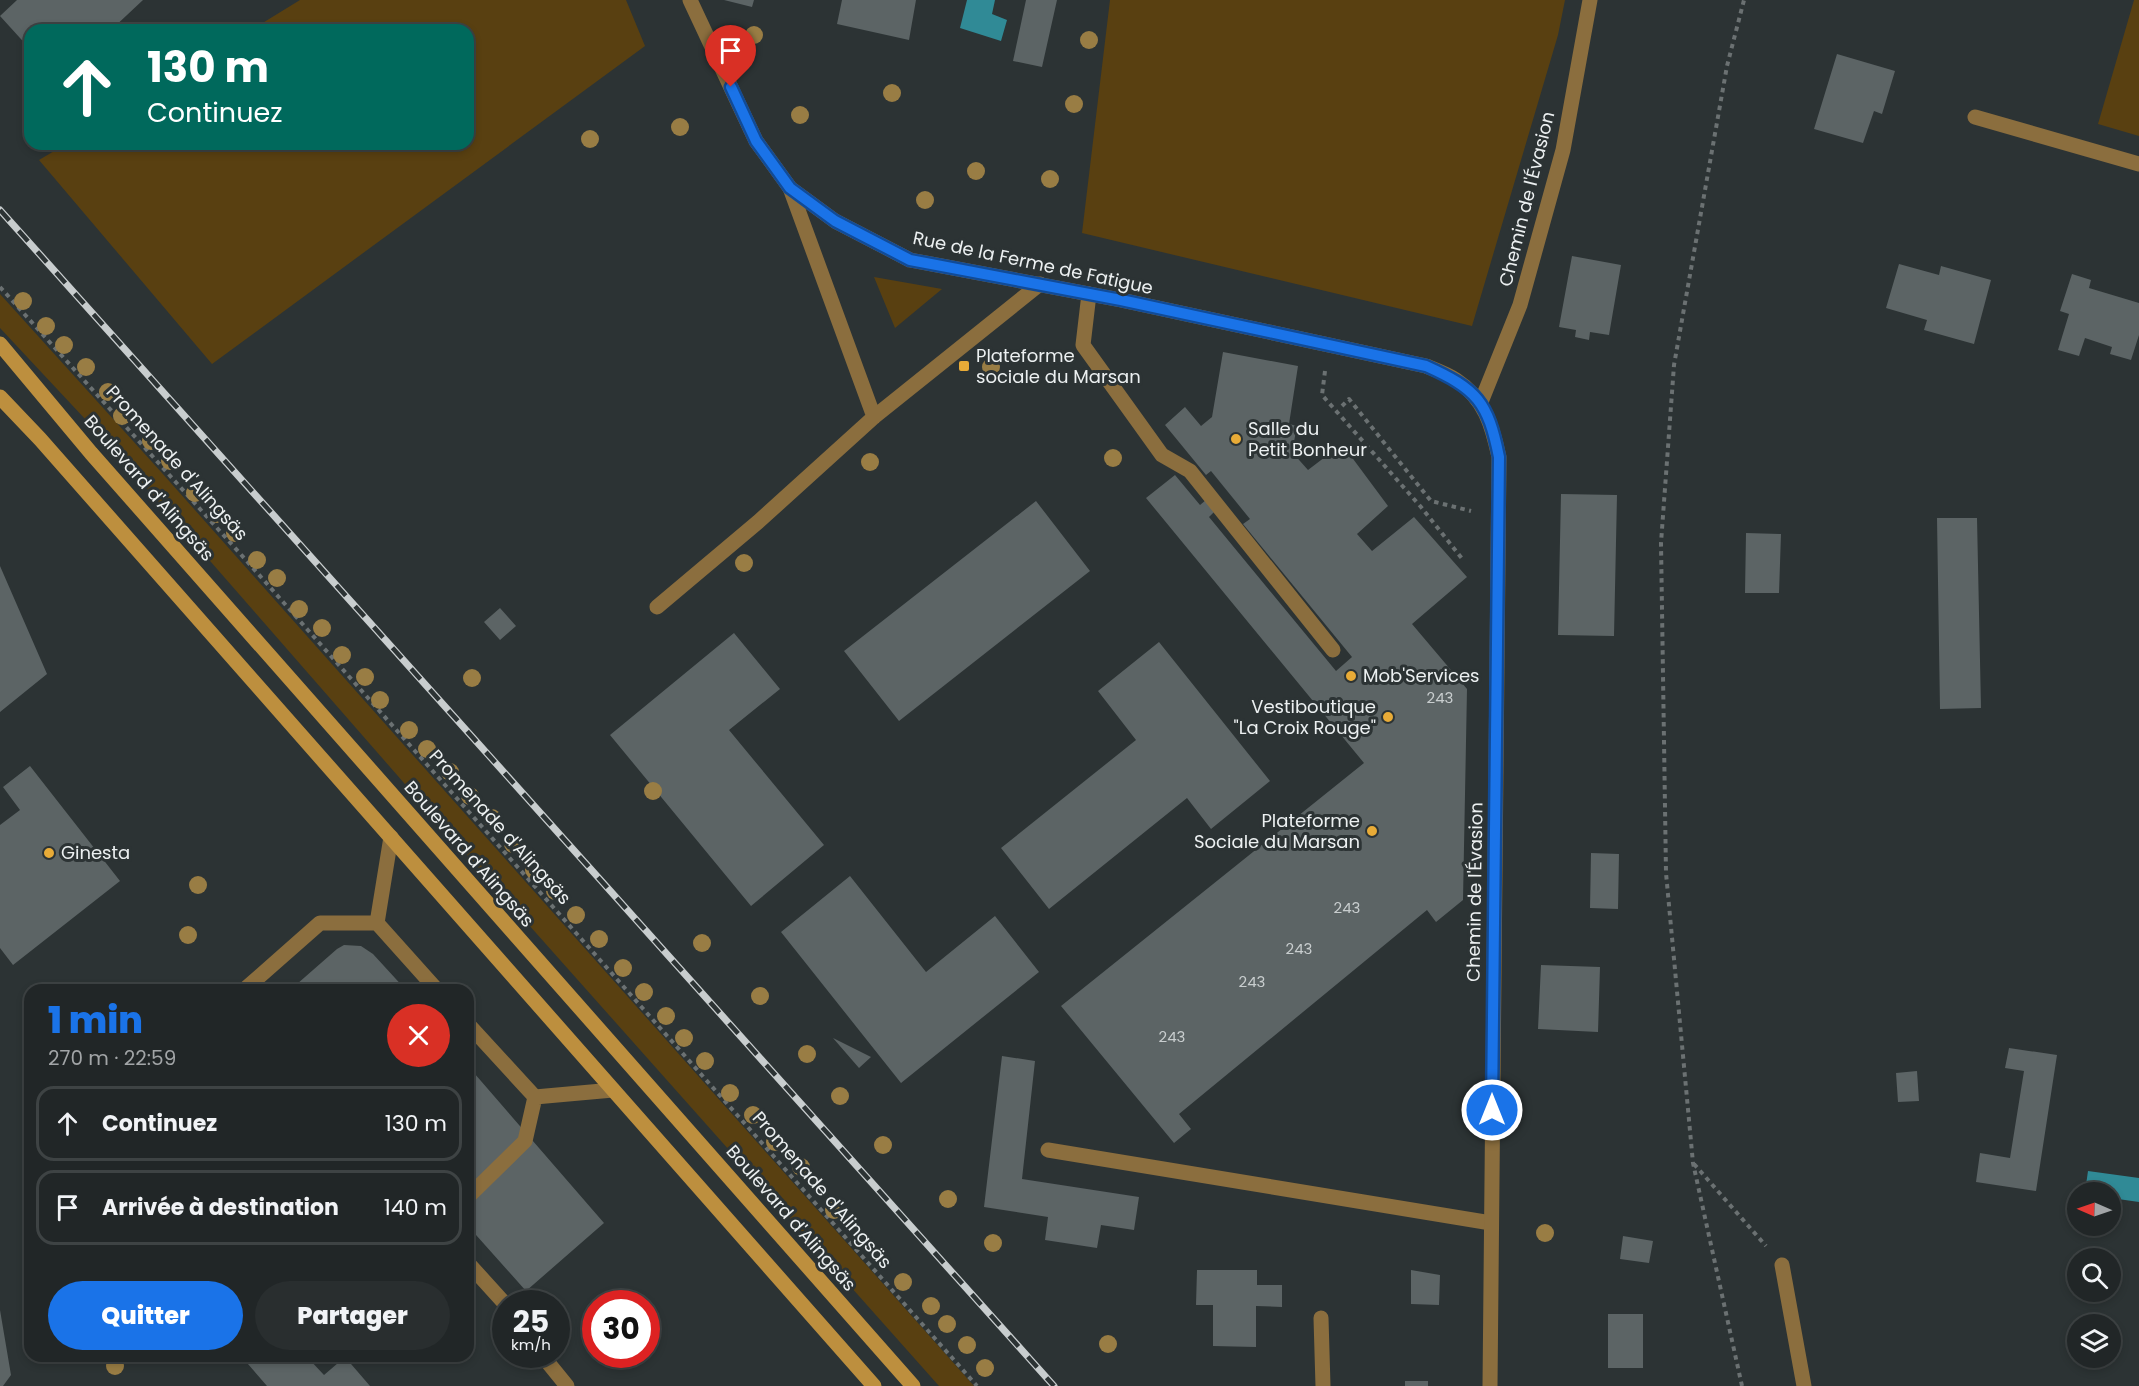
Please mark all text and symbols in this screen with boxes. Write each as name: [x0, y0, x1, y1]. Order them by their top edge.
pin: [705, 25, 756, 87]
icon: arrive: [714, 34, 747, 67]
text: 130 m: [147, 38, 269, 97]
icon: ahead: [48, 48, 126, 126]
text: Continuez: [147, 94, 282, 131]
street label: Chemin de l'Évasion: [1493, 109, 1560, 289]
street label: Rue de la Ferme de Fatigue: [911, 225, 1155, 300]
place label: Plateforme sociale du Marsan: [976, 343, 1141, 389]
marker: Plateforme sociale du Marsan: [957, 359, 971, 373]
street label: Promenade d'Alingsäs: [101, 380, 254, 546]
street label: Boulevard d'Alingsäs: [79, 409, 220, 566]
place label: Salle du Petit Bonheur: [1248, 416, 1367, 462]
marker: Salle du Petit Bonheur: [1229, 432, 1243, 446]
place label: Mob'Services: [1363, 663, 1480, 688]
marker: Mob'Services: [1344, 669, 1358, 683]
house number: 243: [1427, 687, 1453, 708]
place label: Vestiboutique "La Croix Rouge": [1233, 694, 1376, 740]
marker: Vestiboutique "La Croix Rouge": [1381, 710, 1395, 724]
street label: Promenade d'Alingsäs: [424, 744, 577, 910]
street label: Boulevard d'Alingsäs: [399, 775, 540, 932]
street label: Chemin de l'Évasion: [1460, 802, 1489, 982]
place label: Plateforme Sociale du Marsan: [1194, 808, 1360, 854]
marker: Plateforme Sociale du Marsan: [1365, 824, 1379, 838]
place label: Ginesta: [61, 840, 130, 865]
marker: Ginesta: [42, 846, 56, 860]
house number: 243: [1334, 897, 1360, 918]
house number: 243: [1286, 938, 1312, 959]
house number: 243: [1239, 971, 1265, 992]
text: 1 min: [48, 995, 143, 1046]
button: close: [387, 1004, 450, 1067]
house number: 243: [1159, 1026, 1185, 1047]
text: 270 m · 22:59: [48, 1044, 176, 1072]
position arrow: [1460, 1078, 1524, 1142]
street label: Promenade d'Alingsäs: [747, 1106, 898, 1274]
icon: ahead: [51, 1107, 84, 1140]
text: Continuez: [102, 1108, 217, 1139]
text: 130 m: [385, 1108, 447, 1139]
street label: Boulevard d'Alingsäs: [721, 1139, 862, 1296]
north arrow: [2067, 1182, 2121, 1236]
map controls: [2067, 1182, 2121, 1368]
icon: arrive: [51, 1191, 84, 1224]
text: Arrivée à destination: [102, 1192, 339, 1223]
text: 140 m: [384, 1192, 447, 1223]
button: search: [2067, 1248, 2121, 1302]
button: Quitter: [48, 1281, 243, 1350]
button: Partager: [255, 1281, 450, 1350]
speed limit sign: 30: [582, 1290, 660, 1368]
text: 25: [513, 1300, 549, 1343]
button: layers: [2067, 1314, 2121, 1368]
text: km/h: [511, 1334, 551, 1355]

